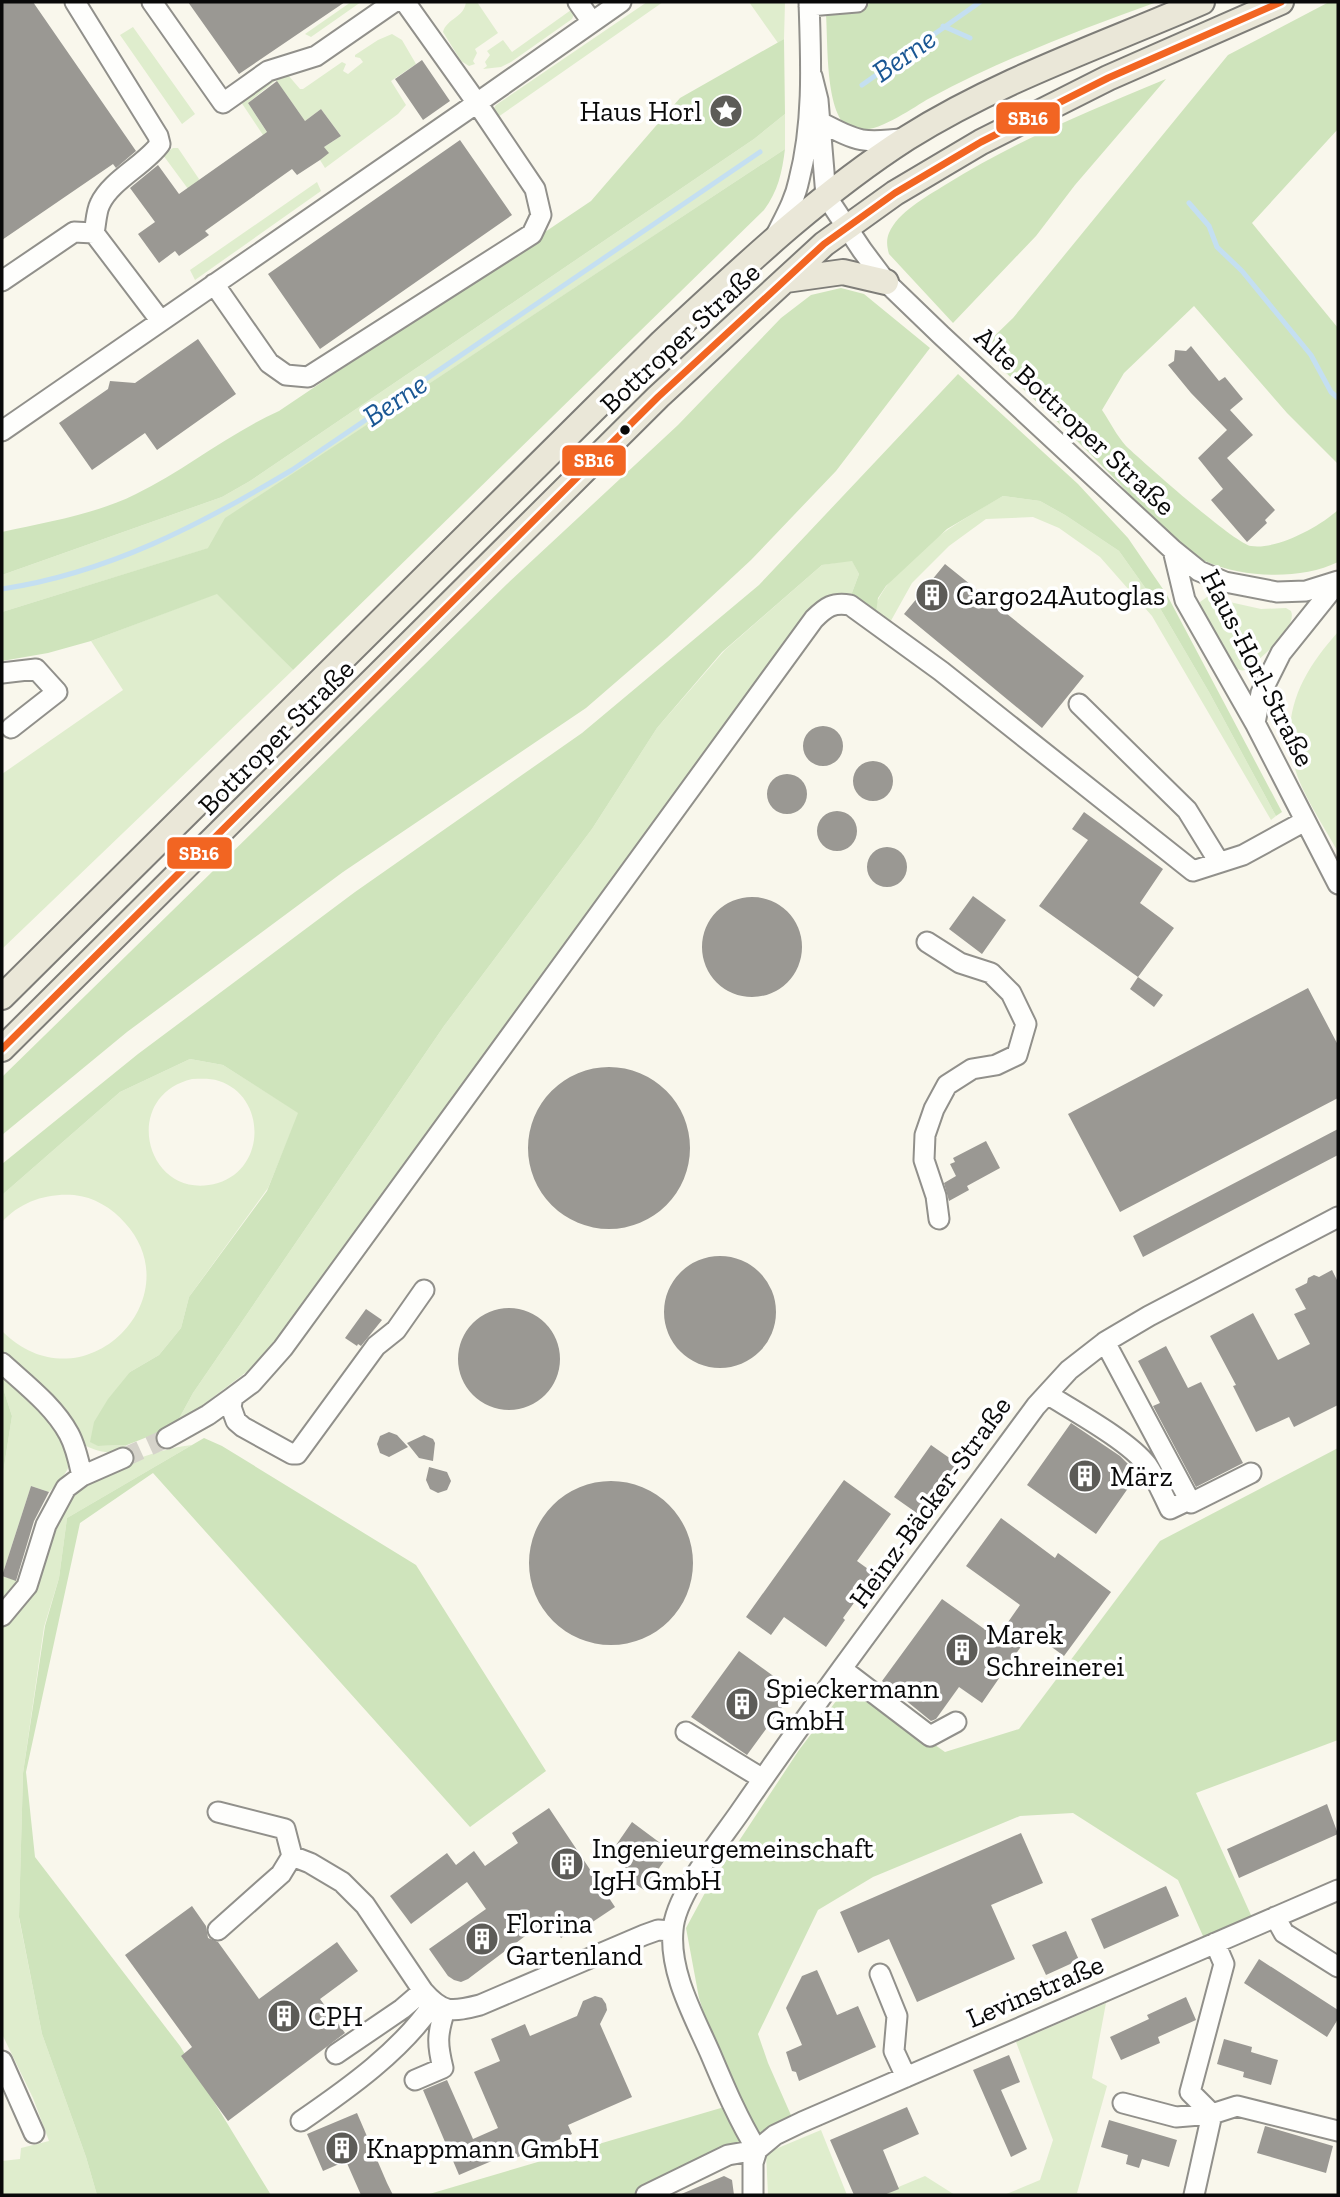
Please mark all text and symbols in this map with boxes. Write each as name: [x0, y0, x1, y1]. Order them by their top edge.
water label: Berne: [865, 20, 943, 90]
place icon: Haus Horl: [707, 92, 745, 130]
place label: Haus Horl: [579, 95, 702, 128]
line badge: SB16: [995, 101, 1061, 135]
text: SB16: [1008, 107, 1048, 130]
street label: Bottroper Straße: [593, 256, 767, 420]
street label: Alte Bottroper Straße: [968, 320, 1182, 522]
water label: Berne: [356, 366, 434, 434]
unlabelled marker: [618, 423, 632, 437]
line badge: SB16: [561, 444, 627, 477]
text: SB16: [574, 449, 614, 472]
street label: Haus-Horl-Straße: [1194, 564, 1322, 772]
building icon: Cargo24Autoglas: [913, 576, 951, 614]
place label: Cargo24Autoglas: [956, 579, 1165, 612]
street label: Bottroper Straße: [191, 652, 361, 822]
line badge: SB16: [166, 836, 233, 870]
text: SB16: [179, 842, 219, 865]
street label: Heinz-Bäcker-Straße: [842, 1390, 1018, 1614]
building icon: März: [1066, 1457, 1104, 1495]
place label: März: [1110, 1460, 1173, 1493]
place label: Marek Schreinerei: [986, 1618, 1124, 1683]
building icon: Marek Schreinerei: [943, 1631, 981, 1669]
place label: Spieckermann GmbH: [766, 1672, 939, 1737]
building icon: Spieckermann GmbH: [723, 1685, 761, 1723]
place label: Ingenieurgemeinschaft IgH GmbH: [592, 1832, 874, 1897]
building icon: Ingenieurgemeinschaft IgH GmbH: [548, 1845, 586, 1883]
place label: Florina Gartenland: [506, 1907, 643, 1972]
building icon: Florina Gartenland: [463, 1920, 501, 1958]
street label: Levinstraße: [962, 1947, 1108, 2035]
building icon: CPH: [265, 1997, 303, 2035]
place label: CPH: [308, 2000, 363, 2033]
building icon: Knappmann GmbH: [323, 2129, 361, 2167]
place label: Knappmann GmbH: [366, 2132, 599, 2165]

